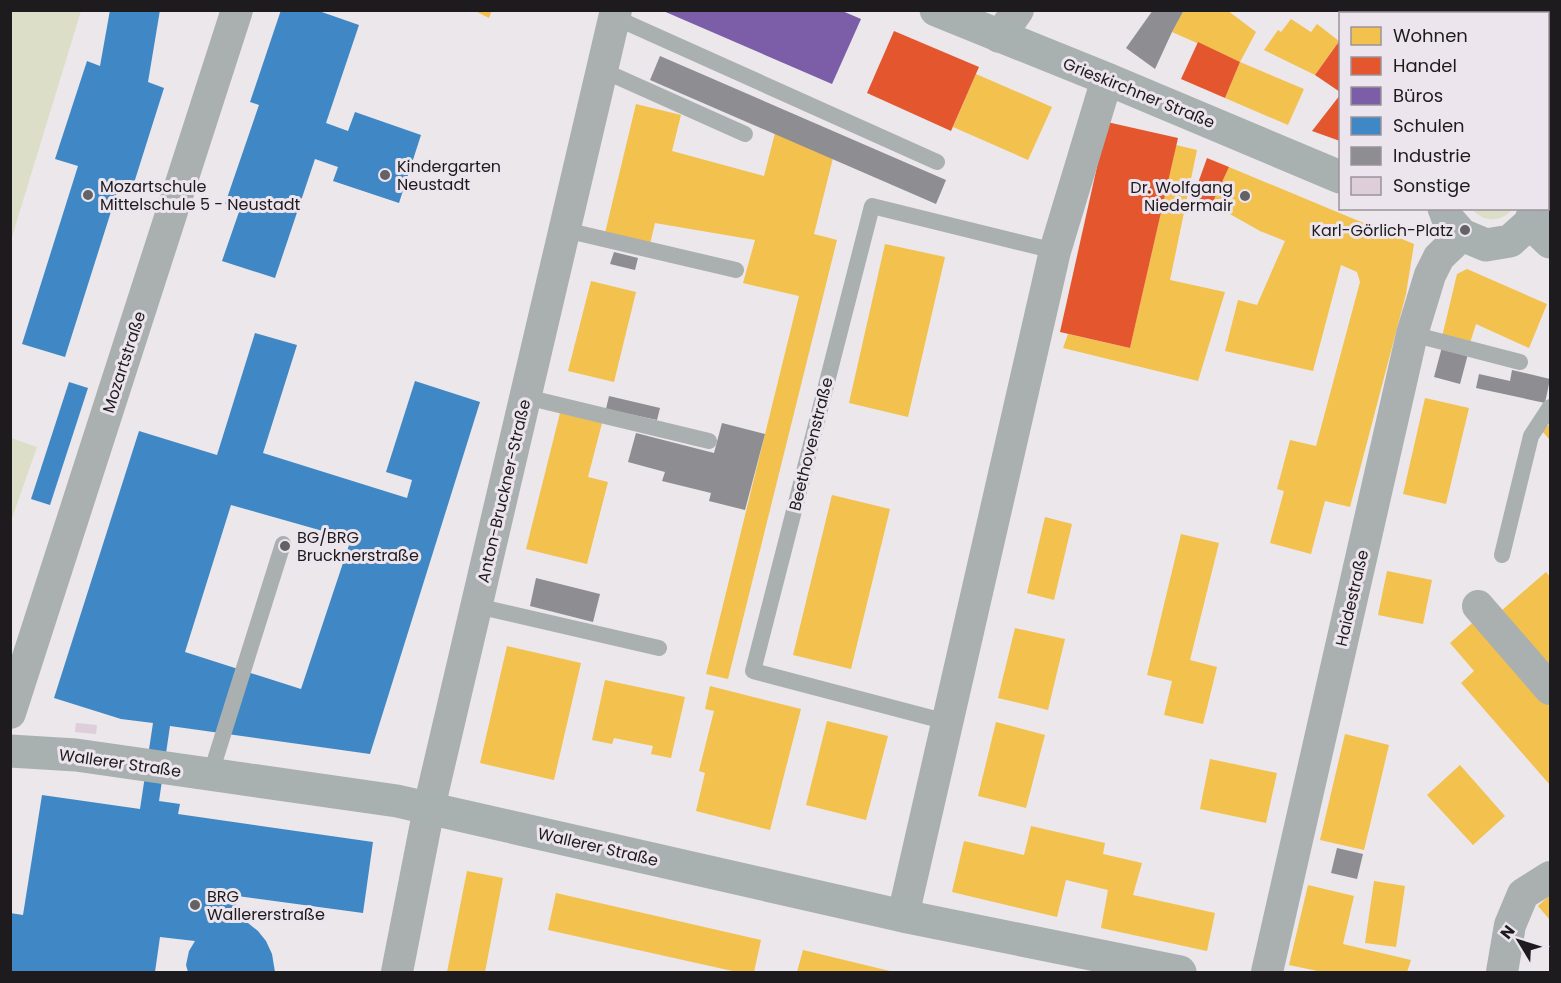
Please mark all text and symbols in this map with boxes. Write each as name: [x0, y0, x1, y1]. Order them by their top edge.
legend: [1339, 12, 1549, 210]
text: Wohnen: [1393, 23, 1468, 48]
street label: Grieskirchner Straße: [1060, 52, 1218, 134]
text: Handel: [1393, 53, 1457, 78]
text: Büros: [1393, 83, 1443, 108]
text: Schulen: [1393, 113, 1465, 138]
text: Industrie: [1393, 143, 1471, 168]
place label: Kindergarten Neustadt: [397, 155, 501, 196]
marker: Kindergarten Neustadt: [378, 168, 392, 182]
text: Sonstige: [1393, 173, 1470, 198]
place label: Mozartschule Mittelschule 5 - Neustadt: [100, 175, 301, 216]
place label: Dr. Wolfgang Niedermair: [1130, 176, 1233, 217]
marker: Mozartschule Mittelschule 5 - Neustadt: [81, 188, 95, 202]
marker: Dr. Wolfgang Niedermair: [1238, 189, 1252, 203]
place label: Karl-Görlich-Platz: [1311, 219, 1453, 242]
marker: Karl-Görlich-Platz: [1458, 223, 1472, 237]
street label: Mozartstraße: [97, 308, 151, 416]
street label: Beethovenstraße: [783, 375, 839, 513]
street label: Anton-Bruckner-Straße: [472, 397, 536, 585]
place label: BG/BRG Brucknerstraße: [297, 526, 419, 567]
marker: BG/BRG Brucknerstraße: [278, 539, 292, 553]
street label: Haidestraße: [1330, 547, 1374, 648]
street label: Wallerer Straße: [57, 743, 183, 783]
street label: Wallerer Straße: [535, 822, 661, 872]
place label: BRG Wallererstraße: [207, 885, 325, 926]
marker: BRG Wallererstraße: [188, 898, 202, 912]
north arrow: [1489, 911, 1549, 971]
text: N: [1495, 920, 1520, 944]

